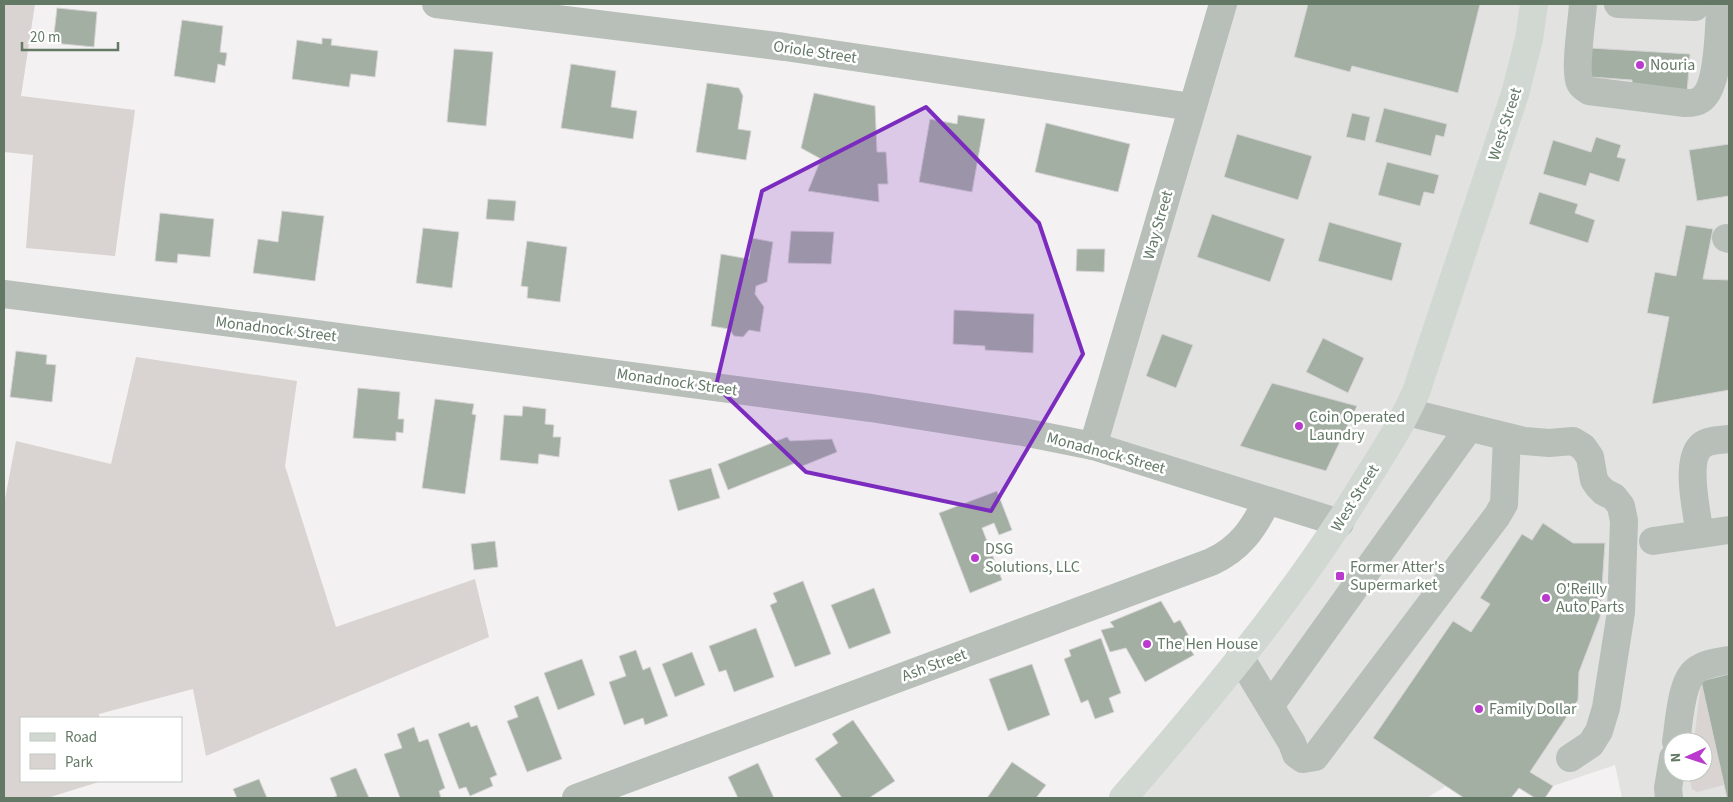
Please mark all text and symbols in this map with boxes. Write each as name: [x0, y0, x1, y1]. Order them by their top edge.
scale bar: [22, 20, 119, 52]
text: 20 m: [30, 27, 60, 48]
street label: Oriole Street: [772, 35, 859, 69]
place label: Nouria: [1650, 54, 1695, 76]
marker: Nouria: [1634, 59, 1646, 71]
street label: West Street: [1483, 84, 1527, 163]
street label: Way Street: [1138, 187, 1179, 262]
street label: Monadnock Street: [214, 311, 338, 347]
street label: Monadnock Street: [615, 363, 739, 401]
place label: Coin Operated Laundry: [1309, 406, 1405, 446]
marker: Coin Operated Laundry: [1293, 420, 1305, 432]
street label: Monadnock Street: [1044, 427, 1168, 480]
street label: West Street: [1326, 460, 1385, 536]
place label: DSG Solutions, LLC: [985, 538, 1080, 578]
marker: DSG Solutions, LLC: [969, 552, 981, 564]
place label: Former Atter's Supermarket: [1350, 556, 1445, 596]
marker: Former Atter's Supermarket: [1334, 570, 1346, 582]
place label: O'Reilly Auto Parts: [1556, 578, 1625, 618]
marker: O'Reilly Auto Parts: [1540, 592, 1552, 604]
place label: The Hen House: [1157, 633, 1258, 655]
marker: The Hen House: [1141, 638, 1153, 650]
street label: Ash Street: [898, 643, 970, 687]
place label: Family Dollar: [1489, 698, 1577, 720]
marker: Family Dollar: [1473, 703, 1485, 715]
legend: [20, 717, 182, 782]
text: Road: [65, 727, 97, 748]
north arrow: [1663, 732, 1713, 782]
text: Park: [65, 752, 94, 773]
text: N: [1666, 752, 1686, 763]

